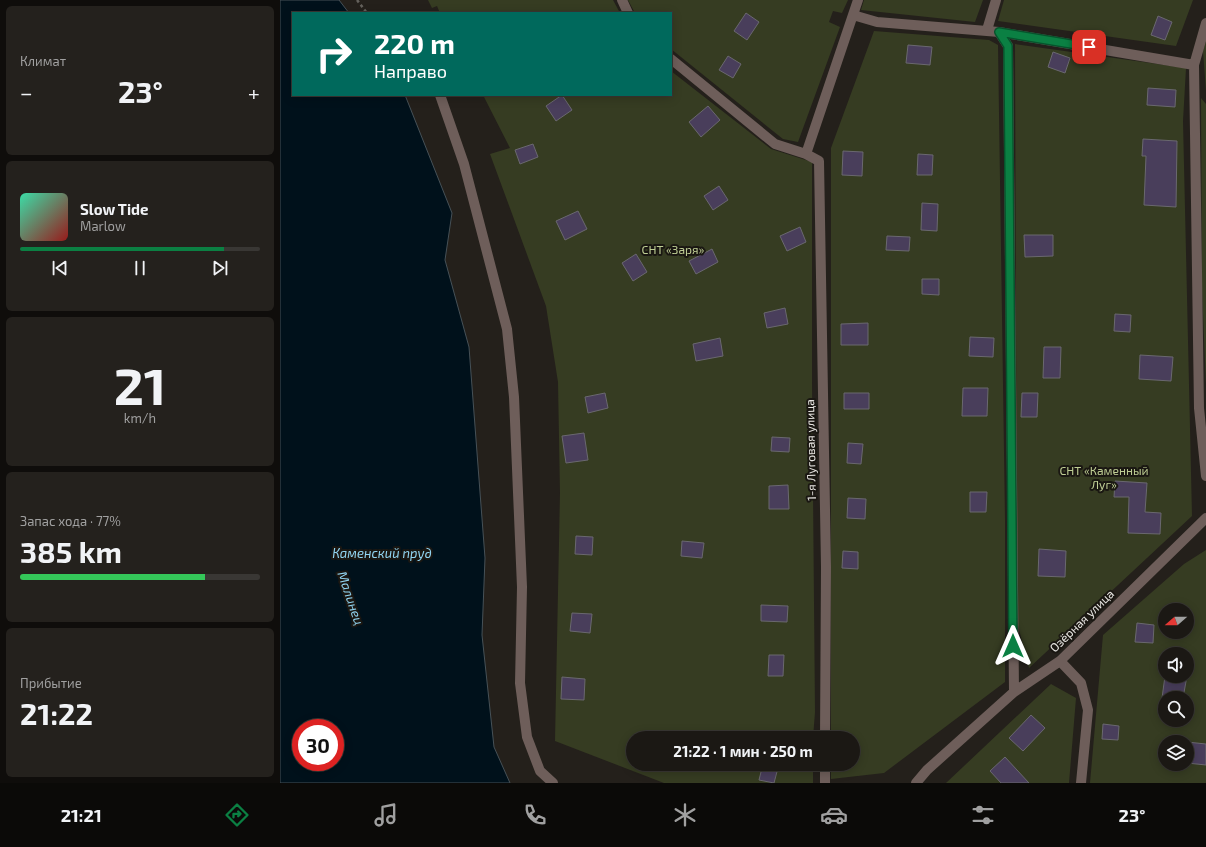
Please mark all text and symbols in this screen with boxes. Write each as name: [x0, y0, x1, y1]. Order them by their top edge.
text: 220 m: [374, 26, 455, 60]
icon: right: [308, 28, 360, 80]
pin: [1072, 30, 1106, 64]
icon: arrive: [1078, 36, 1100, 58]
text: Климат: [20, 53, 66, 69]
text: Направо: [374, 60, 447, 82]
text: 23°: [118, 73, 163, 109]
text: −: [20, 79, 33, 105]
text: +: [248, 79, 260, 105]
text: Slow Tide: [80, 200, 148, 218]
text: Marlow: [80, 218, 126, 234]
park label: СНТ «Заря»: [642, 242, 705, 256]
icon: previous: [49, 257, 71, 279]
icon: pause: [129, 257, 151, 279]
icon: next: [209, 257, 231, 279]
text: 21: [114, 353, 166, 415]
street label: 1-я Луговая улица: [802, 399, 819, 501]
text: km/h: [124, 410, 156, 426]
park label: СНТ «Каменный Луг»: [1059, 463, 1149, 492]
text: Запас хода · 77%: [20, 513, 121, 529]
text: 385 km: [20, 533, 122, 569]
water label: Каменский пруд: [332, 545, 432, 561]
water label: Малинец: [334, 569, 368, 627]
street label: Озёрная улица: [1046, 586, 1117, 655]
north arrow: [1158, 603, 1194, 639]
map controls: [1158, 603, 1194, 771]
position arrow: [992, 625, 1034, 667]
button: sound: [1158, 647, 1194, 683]
text: Прибытие: [20, 675, 82, 691]
button: search: [1158, 691, 1194, 727]
text: 21:22: [20, 695, 93, 731]
speed limit sign: 30: [292, 719, 344, 771]
button: layers: [1158, 735, 1194, 771]
text: 21:22 · 1 мин · 250 m: [673, 742, 813, 760]
icon: directions: [223, 801, 251, 829]
icon: music: [372, 801, 400, 829]
icon: phone: [521, 801, 549, 829]
icon: climate: [671, 801, 699, 829]
icon: car: [820, 801, 848, 829]
icon: filters: [969, 801, 997, 829]
text: 21:21: [61, 804, 102, 826]
text: 23°: [1118, 804, 1145, 826]

